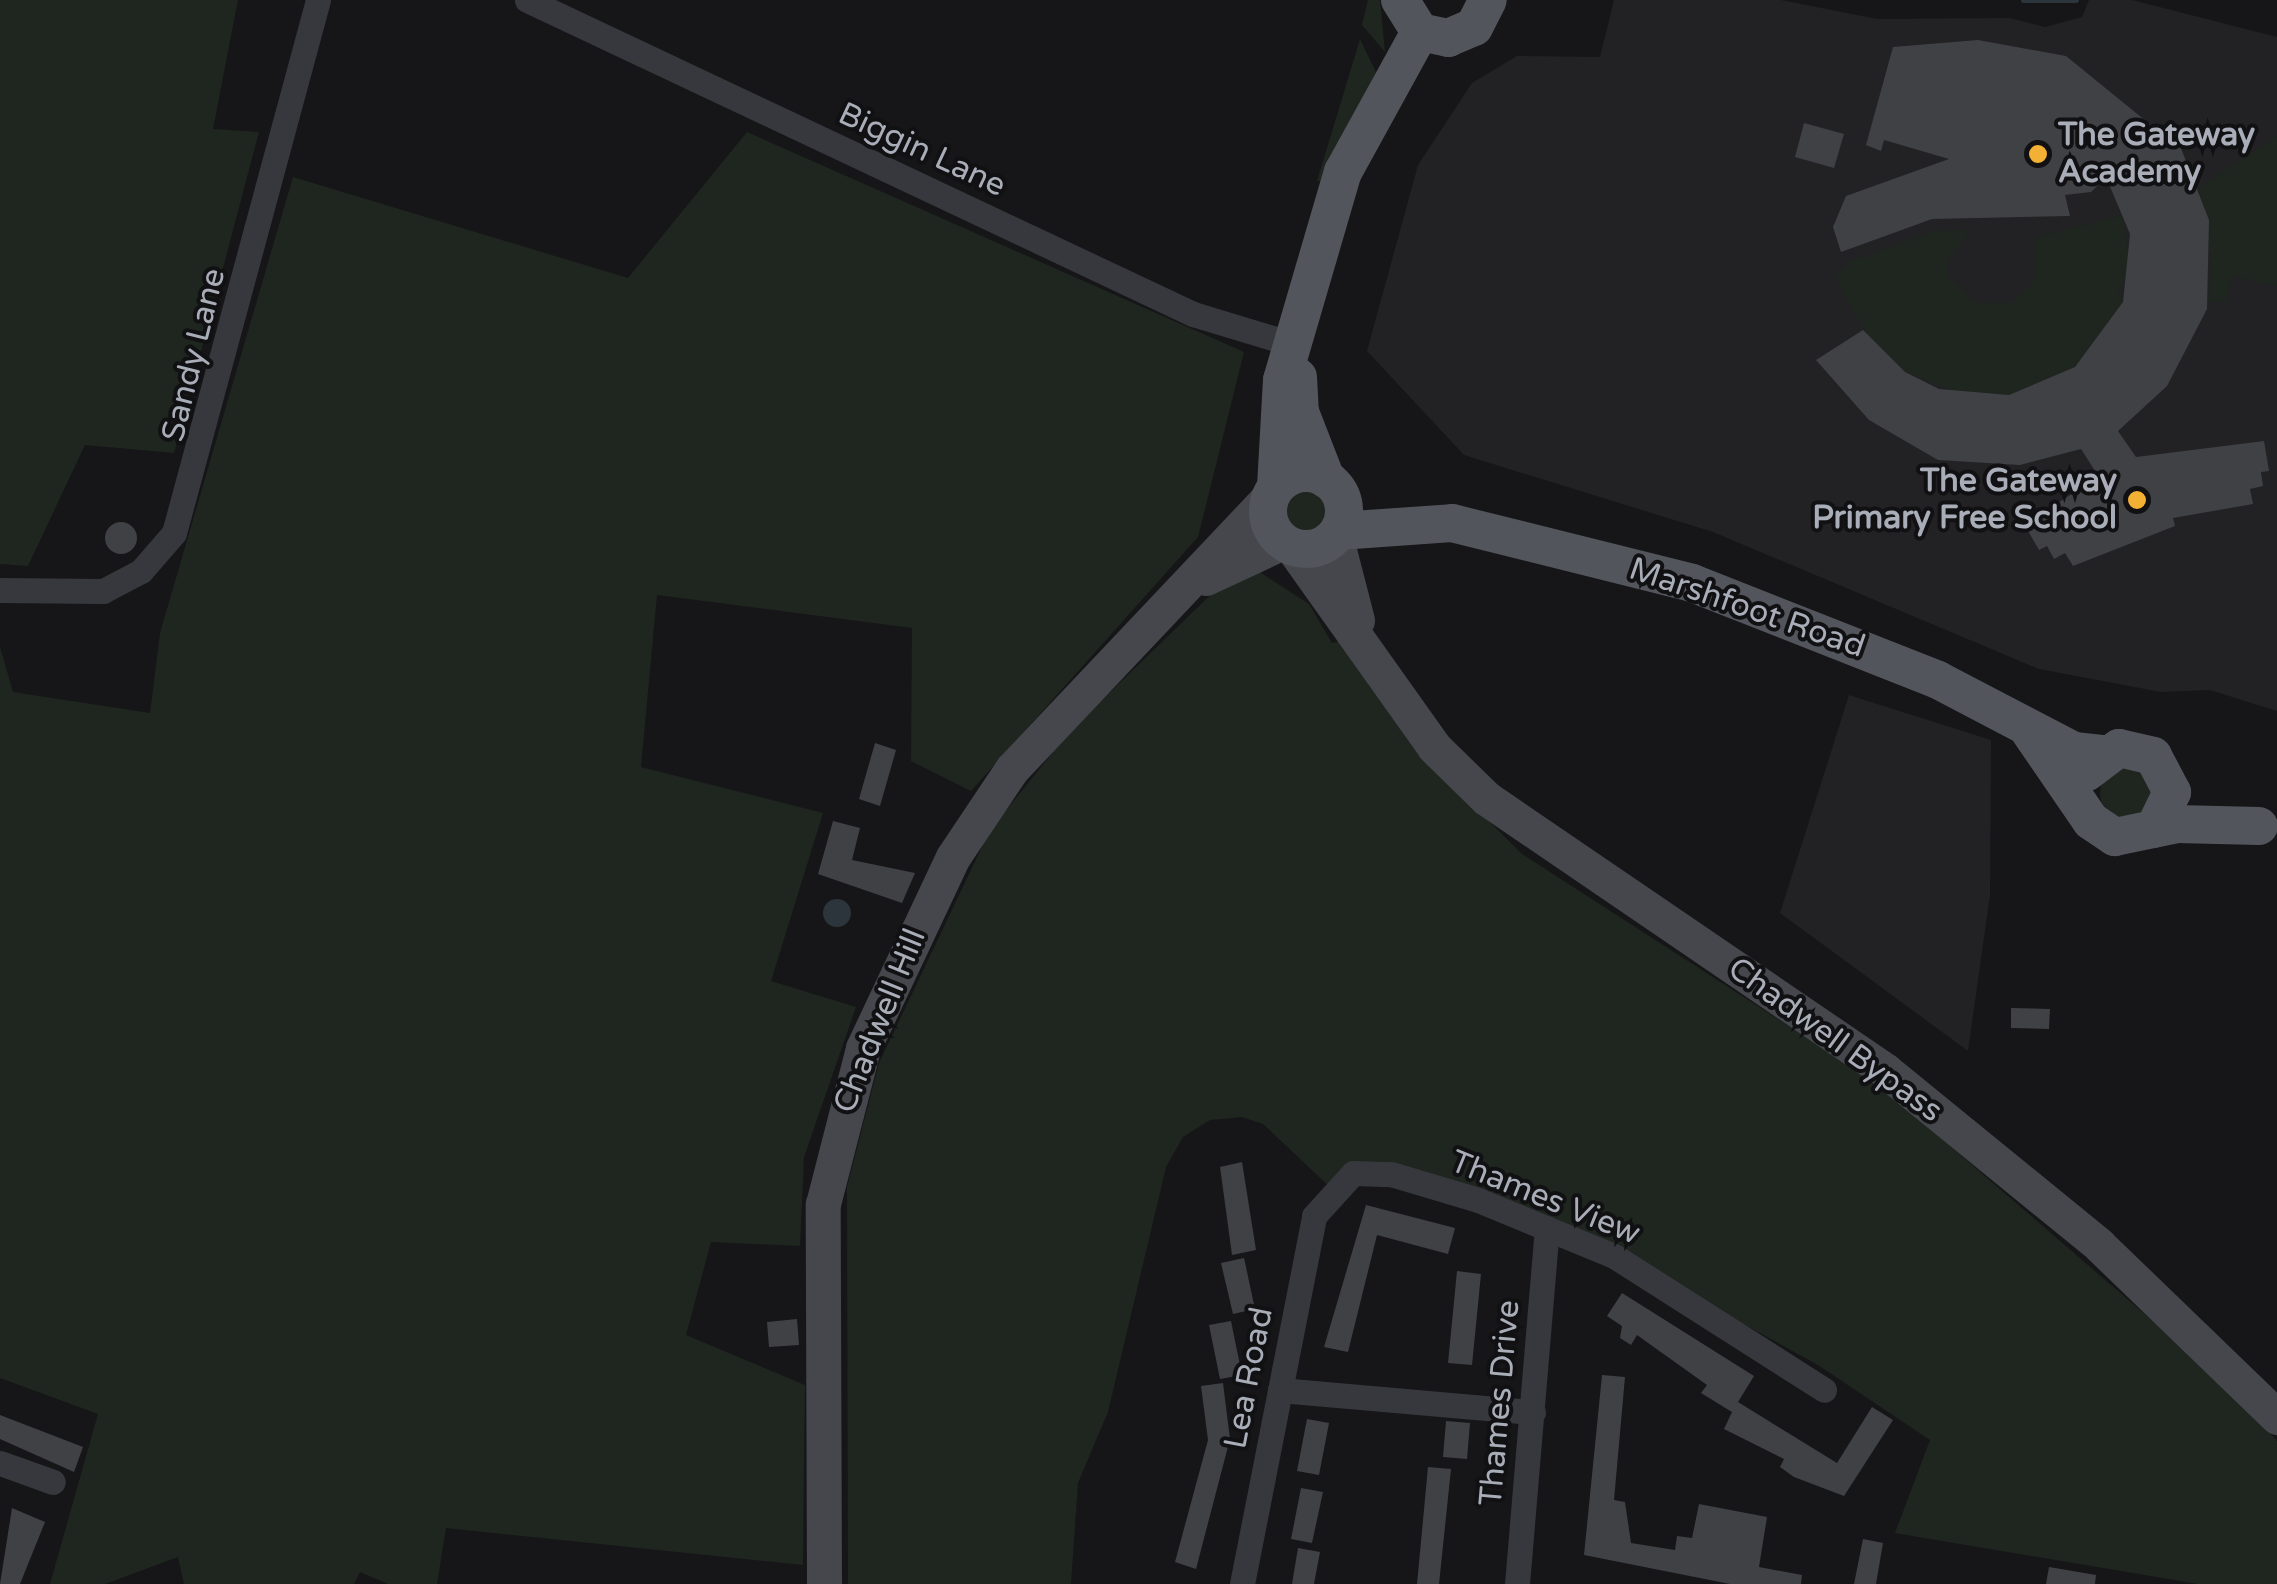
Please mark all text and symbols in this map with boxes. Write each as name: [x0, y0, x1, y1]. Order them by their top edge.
street label: Biggin Lane: [832, 95, 1012, 205]
place label: The Gateway Academy: [2058, 117, 2255, 192]
marker: The Gateway Academy: [2027, 143, 2049, 165]
street label: Sandy Lane: [154, 265, 234, 445]
place label: The Gateway Primary Free School: [1812, 463, 2117, 538]
marker: The Gateway Primary Free School: [2126, 489, 2148, 511]
street label: Marshfoot Road: [1624, 550, 1870, 666]
street label: Chadwell Hill: [826, 923, 934, 1119]
street label: Chadwell Bypass: [1720, 949, 1950, 1131]
street label: Thames View: [1445, 1143, 1645, 1253]
street label: Thames Drive: [1472, 1298, 1528, 1508]
street label: Lea Road: [1216, 1304, 1282, 1452]

